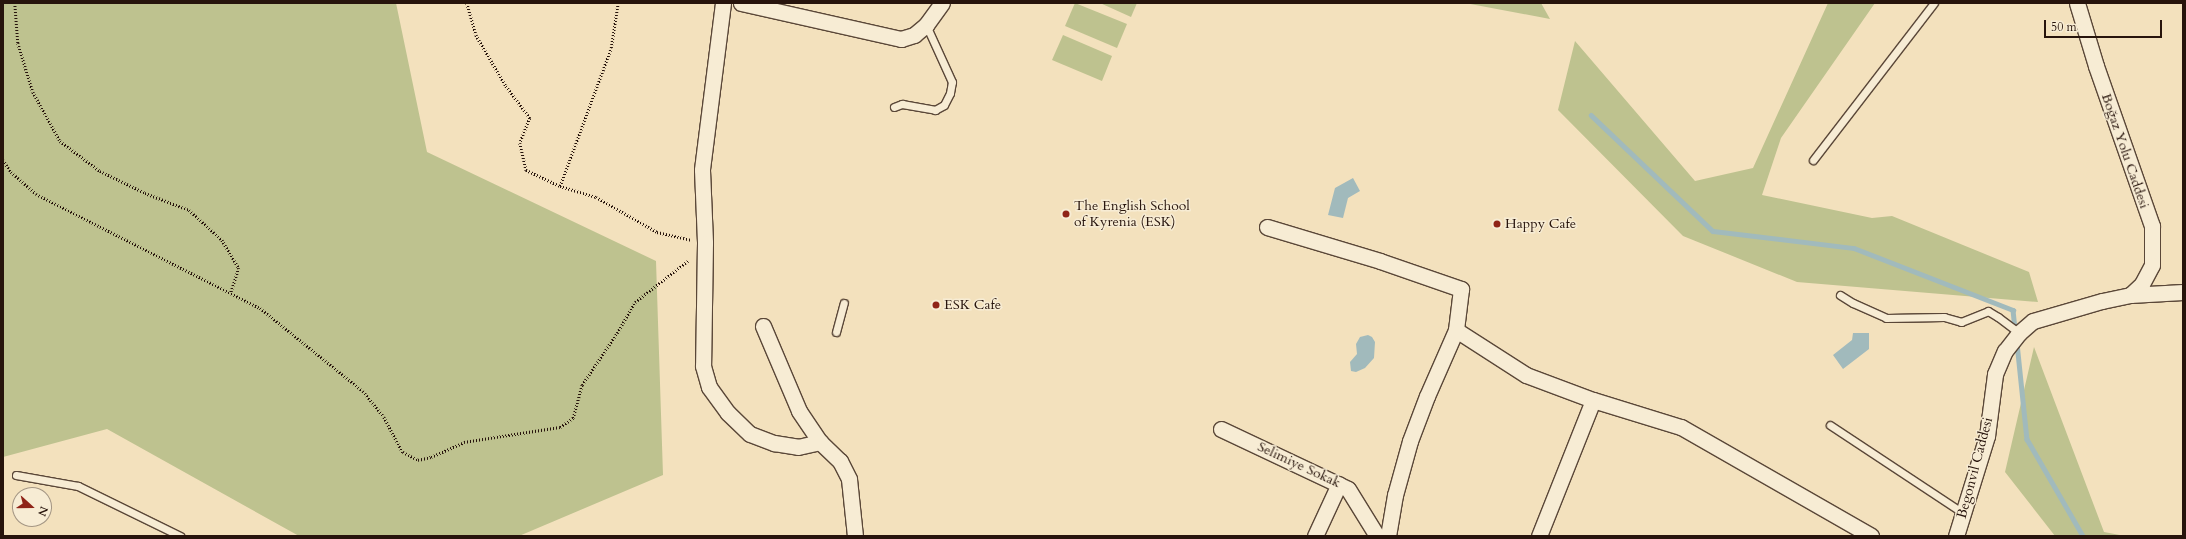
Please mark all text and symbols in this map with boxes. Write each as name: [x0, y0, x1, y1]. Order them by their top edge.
scale bar: [2046, 12, 2164, 38]
text: 50 m: [2051, 19, 2077, 35]
street label: Boğaz Yolu Caddesi: [2097, 91, 2153, 211]
place label: The English School of Kyrenia (ESK): [1074, 198, 1190, 230]
marker: The English School of Kyrenia (ESK): [1061, 209, 1071, 219]
place label: Happy Cafe: [1505, 216, 1576, 232]
marker: Happy Cafe: [1492, 219, 1502, 229]
place label: ESK Cafe: [944, 297, 1001, 313]
marker: ESK Cafe: [931, 300, 941, 310]
street label: Begonvil Caddesi: [1953, 415, 1997, 521]
street label: Selimiye Sokak: [1255, 438, 1343, 492]
north arrow: [12, 487, 52, 527]
text: N: [34, 504, 51, 518]

